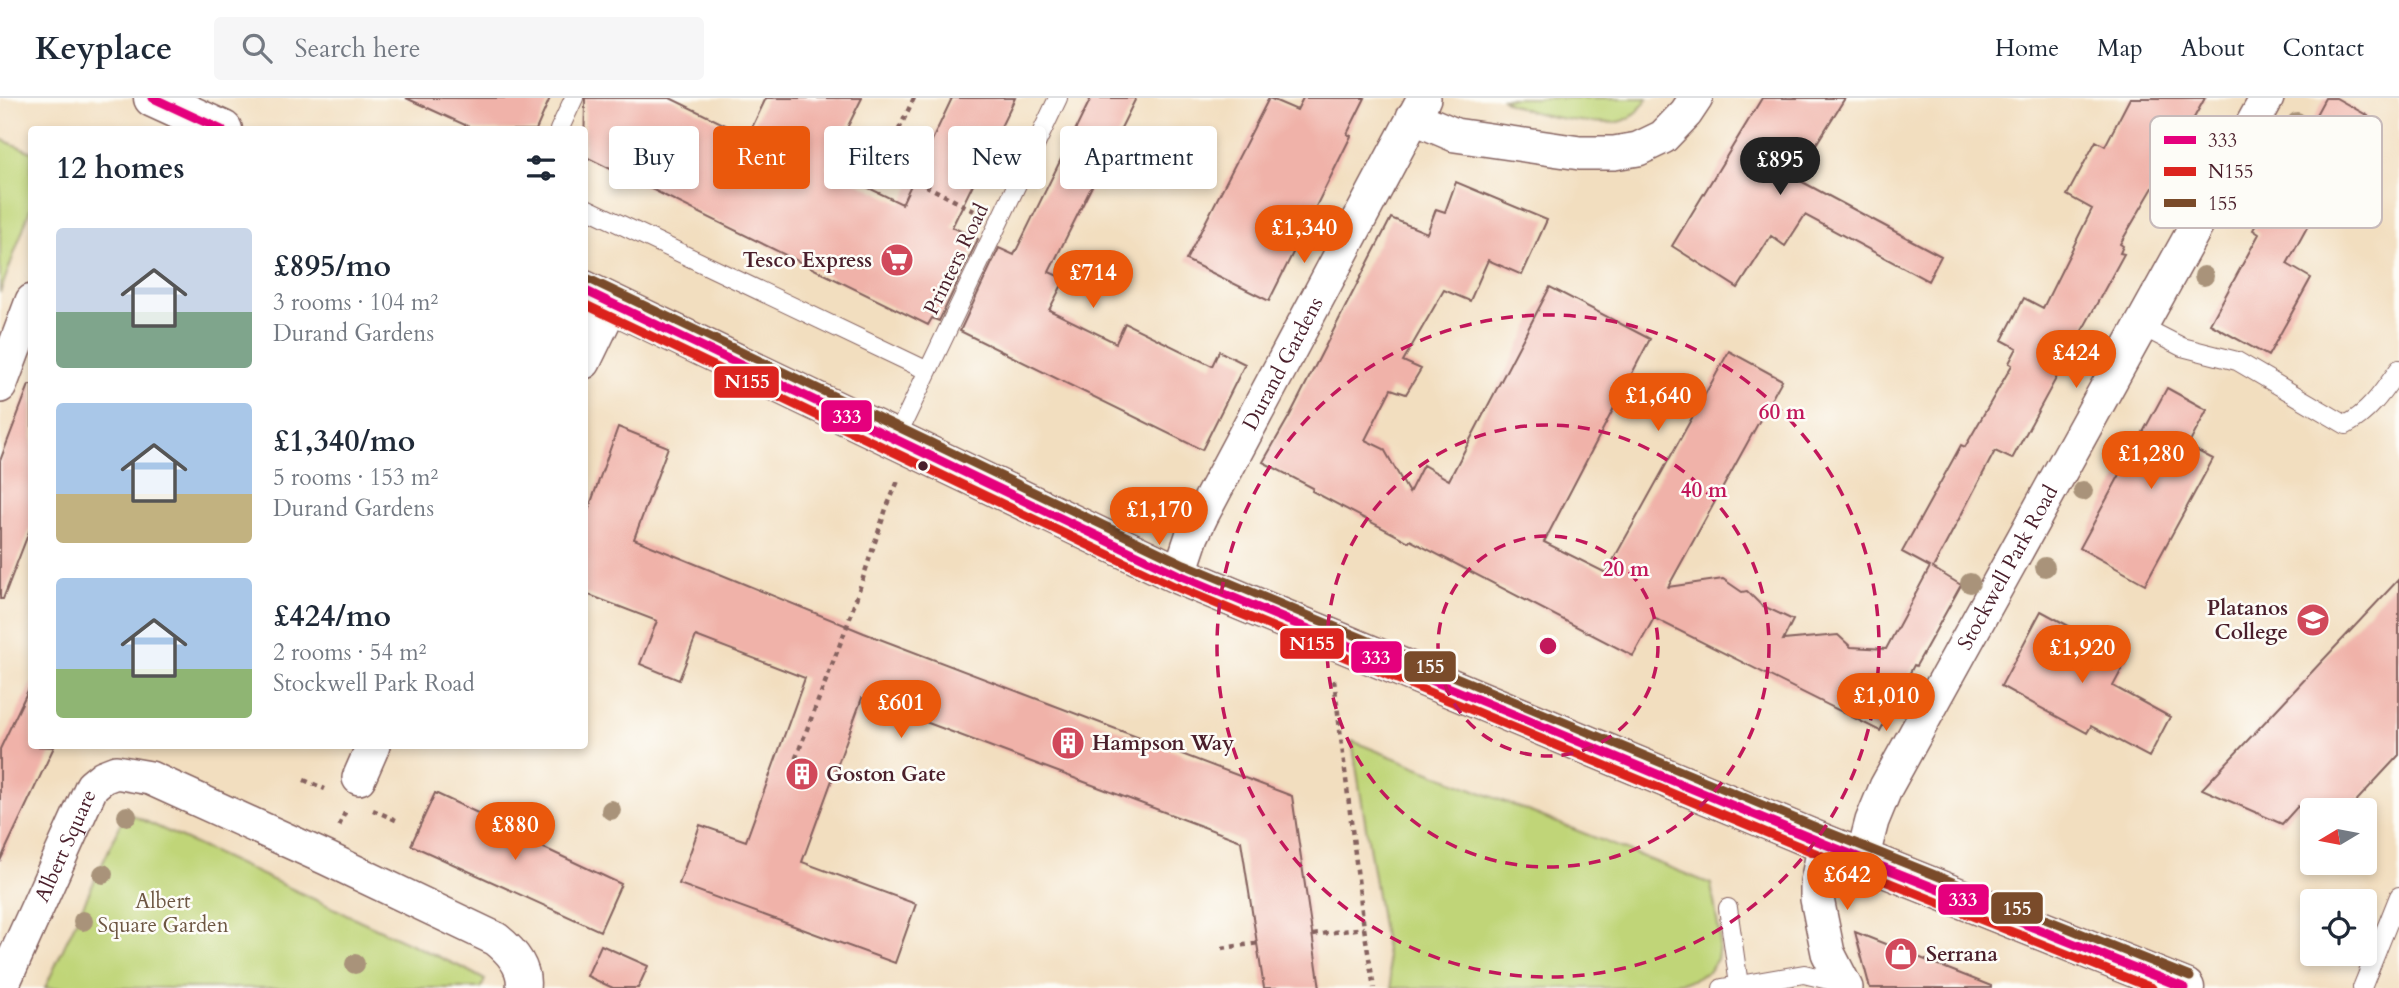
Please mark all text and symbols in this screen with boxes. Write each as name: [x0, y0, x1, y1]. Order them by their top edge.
search box: [214, 17, 704, 80]
text: Keyplace: [35, 26, 172, 71]
icon: search: [238, 29, 276, 67]
text: Search here: [294, 31, 420, 66]
text: Home: [1995, 32, 2059, 65]
text: Map: [2097, 32, 2143, 65]
text: About: [2181, 32, 2245, 65]
text: Contact: [2283, 32, 2364, 65]
legend: [2150, 116, 2382, 228]
chip: Buy: [609, 126, 699, 189]
chip: Rent: [713, 126, 810, 189]
chip: Filters: [824, 126, 934, 189]
chip: New: [948, 126, 1046, 189]
chip: Apartment: [1060, 126, 1217, 189]
text: 333: [2208, 128, 2237, 154]
pin: £895: [1739, 138, 1821, 197]
text: £895: [1756, 144, 1804, 175]
text: 12 homes: [56, 148, 185, 189]
icon: filters: [522, 149, 560, 187]
text: N155: [2208, 159, 2253, 185]
text: 155: [2208, 191, 2237, 217]
street label: Printers Road: [917, 199, 996, 320]
pin: £1,340: [1247, 206, 1361, 265]
text: £1,340: [1271, 212, 1337, 243]
supermarket icon: Tesco Express: [878, 241, 916, 279]
text: £895/mo: [273, 246, 391, 287]
place label: Tesco Express: [742, 246, 872, 275]
pin: £714: [1052, 250, 1134, 310]
icon: home: [112, 256, 196, 340]
text: £714: [1069, 257, 1117, 288]
text: 3 rooms · 104 m²: [273, 287, 438, 318]
street label: Durand Gardens: [1236, 292, 1330, 436]
text: Durand Gardens: [273, 318, 434, 349]
pin: £424: [2035, 330, 2117, 390]
text: £424: [2052, 337, 2100, 368]
line badge: N155: [713, 365, 780, 399]
text: N155: [724, 369, 770, 395]
pin: £1,640: [1601, 374, 1715, 433]
text: £1,640: [1625, 380, 1691, 411]
text: 60 m: [1759, 398, 1806, 427]
line badge: 333: [820, 399, 873, 433]
text: 333: [832, 404, 862, 430]
text: £1,340/mo: [273, 421, 415, 462]
icon: home: [112, 431, 196, 515]
pin: £1,280: [2094, 432, 2208, 491]
text: £1,280: [2118, 438, 2184, 469]
unlabelled marker: [916, 459, 930, 473]
text: 5 rooms · 153 m²: [273, 462, 438, 493]
text: 40 m: [1681, 476, 1728, 505]
street label: Stockwell Park Road: [1951, 480, 2065, 655]
pin: £1,170: [1102, 488, 1216, 547]
text: Durand Gardens: [273, 493, 434, 524]
text: £1,170: [1126, 494, 1192, 525]
text: 20 m: [1603, 555, 1650, 584]
place label: Platanos College: [2207, 594, 2288, 647]
text: £424/mo: [273, 596, 391, 637]
school or university icon: Platanos College: [2294, 601, 2332, 639]
icon: home: [112, 606, 196, 690]
pin: £1,920: [2025, 626, 2139, 685]
line badge: N155: [1279, 627, 1345, 660]
text: N155: [1289, 631, 1335, 657]
text: £1,920: [2049, 632, 2115, 663]
centre of rings: [1536, 634, 1560, 658]
text: 2 rooms · 54 m²: [273, 637, 426, 668]
line badge: 333: [1350, 640, 1403, 674]
text: 333: [1361, 645, 1391, 671]
line badge: 155: [1403, 650, 1457, 683]
text: 155: [1415, 654, 1445, 680]
text: Stockwell Park Road: [273, 668, 475, 699]
pin: £1,010: [1829, 674, 1943, 733]
pin: £601: [860, 680, 942, 740]
text: £1,010: [1853, 680, 1919, 711]
text: £601: [877, 687, 925, 718]
building icon: Hampson Way: [1049, 724, 1087, 762]
place label: Hampson Way: [1092, 729, 1234, 758]
building icon: Goston Gate: [783, 755, 821, 793]
place label: Goston Gate: [826, 760, 946, 789]
street label: Albert Square: [28, 785, 104, 907]
north arrow: [2300, 798, 2376, 875]
map controls: [2300, 798, 2377, 966]
pin: £880: [474, 802, 556, 862]
text: £880: [491, 809, 539, 840]
pin: £642: [1806, 852, 1888, 912]
text: £642: [1823, 859, 1871, 890]
line badge: 333: [1937, 883, 1990, 916]
park label: Albert Square Garden: [97, 887, 229, 940]
text: 333: [1948, 887, 1978, 913]
button: locate: [2300, 889, 2377, 966]
line badge: 155: [1990, 891, 2044, 925]
text: 155: [2002, 896, 2032, 922]
shop icon: Serrana: [1882, 935, 1920, 973]
place label: Serrana: [1926, 940, 1998, 969]

